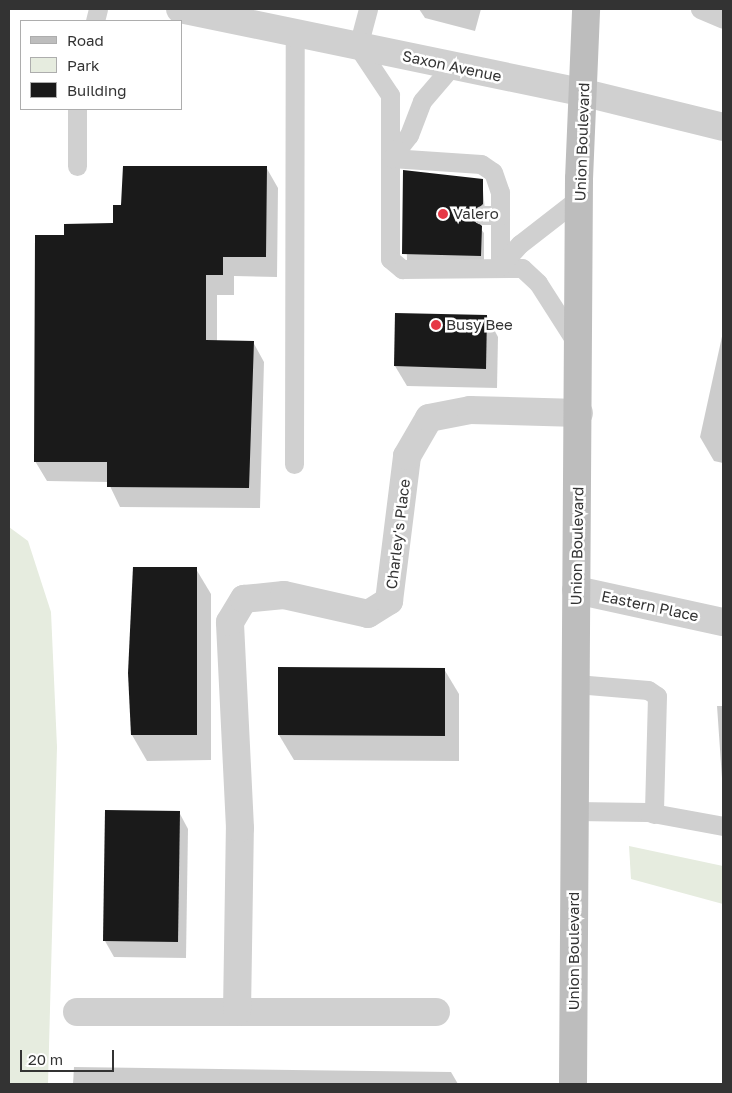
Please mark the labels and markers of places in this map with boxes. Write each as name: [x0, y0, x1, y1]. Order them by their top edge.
place label: Valero: [453, 205, 499, 223]
marker: Valero: [437, 208, 449, 220]
place label: Busy Bee: [446, 316, 513, 334]
marker: Busy Bee: [430, 319, 442, 331]

